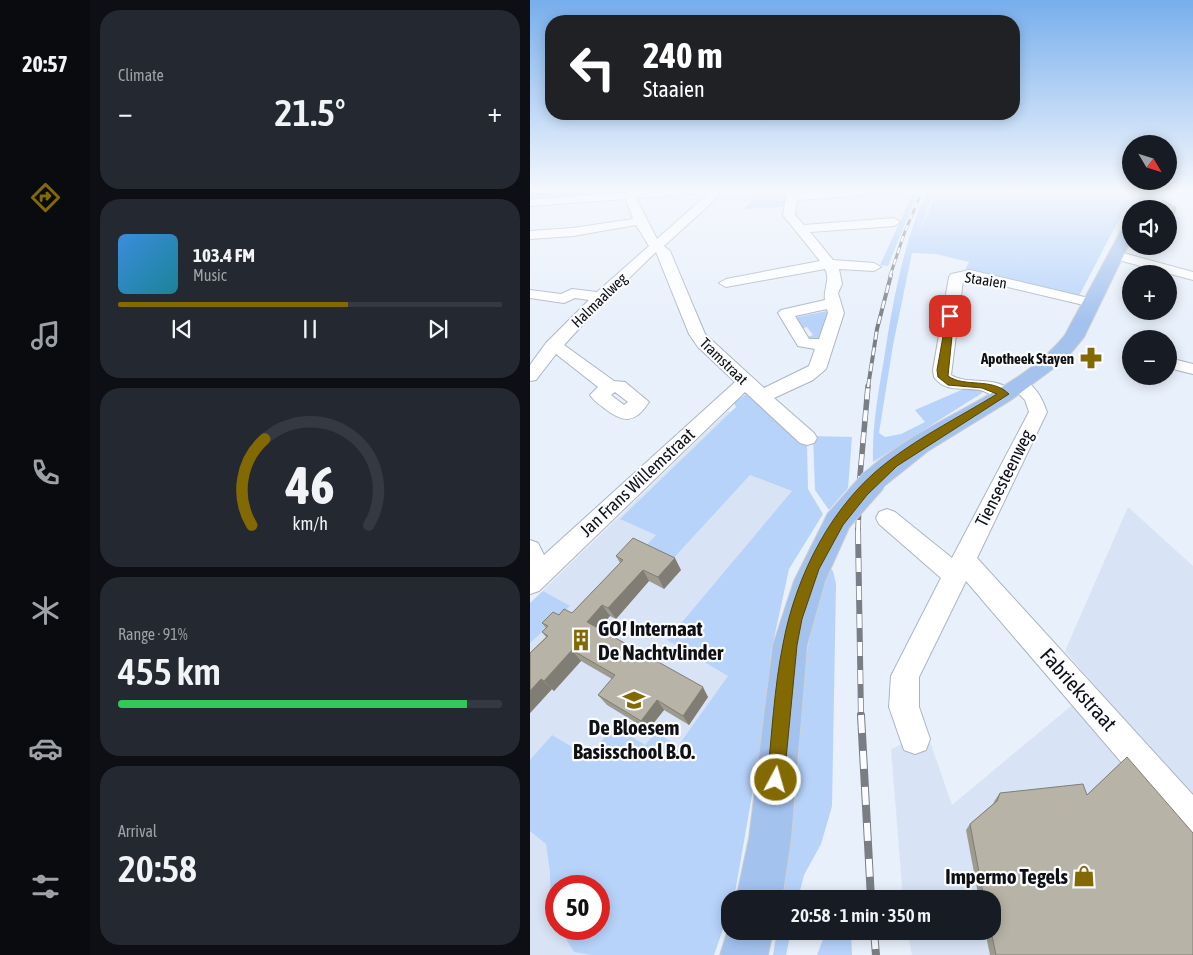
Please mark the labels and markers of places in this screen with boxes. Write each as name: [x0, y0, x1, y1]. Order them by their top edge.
pin: [929, 295, 971, 337]
pharmacy icon: Apotheek Stayen: [1078, 345, 1104, 371]
place label: Apotheek Stayen: [980, 350, 1074, 367]
place label: GO! Internaat De Nachtvlinder: [598, 616, 724, 664]
building icon: GO! Internaat De Nachtvlinder: [568, 627, 594, 653]
school or university icon: De Bloesem Basisschool B.O.: [621, 687, 647, 713]
place label: De Bloesem Basisschool B.O.: [573, 715, 695, 763]
shop icon: Impermo Tegels: [1071, 863, 1097, 889]
place label: Impermo Tegels: [945, 864, 1069, 888]

